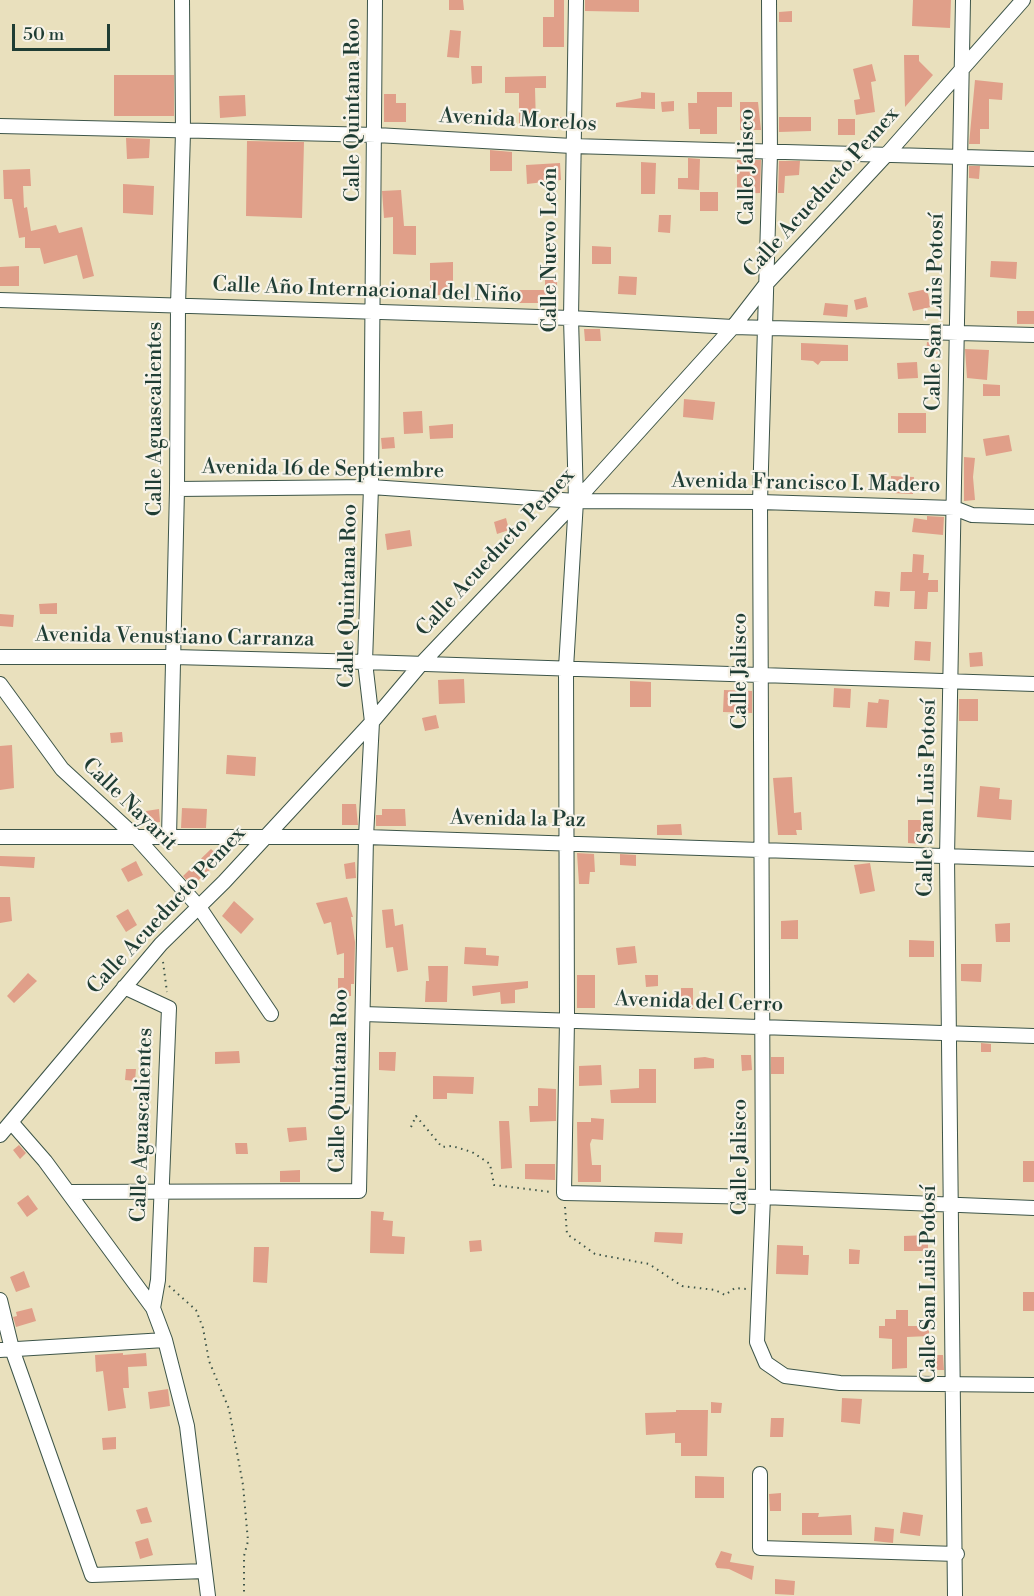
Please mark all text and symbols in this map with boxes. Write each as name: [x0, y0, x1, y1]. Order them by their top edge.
scale bar: [15, 12, 112, 50]
street label: Calle Quintana Roo: [341, 18, 367, 202]
text: 50 m: [23, 23, 64, 46]
street label: Calle Acueducto Pemex: [739, 103, 905, 283]
street label: Avenida Morelos: [439, 104, 597, 138]
street label: Calle Jalisco: [735, 109, 761, 225]
street label: Calle Nuevo León: [538, 167, 564, 333]
street label: Calle San Luis Potosí: [922, 213, 950, 411]
street label: Calle Año Internacional del Niño: [212, 273, 522, 309]
street label: Calle Aguascalientes: [143, 322, 169, 516]
street label: Avenida 16 de Septiembre: [202, 455, 444, 485]
street label: Calle Acueducto Pemex: [412, 464, 580, 642]
street label: Avenida Francisco I. Madero: [671, 469, 941, 499]
street label: Calle Quintana Roo: [335, 504, 363, 688]
street label: Calle Jalisco: [728, 613, 754, 729]
street label: Avenida Venustiano Carranza: [35, 623, 315, 653]
street label: Calle San Luis Potosí: [914, 699, 942, 897]
street label: Calle Nayarit: [76, 753, 182, 857]
street label: Avenida la Paz: [450, 806, 586, 834]
street label: Calle Acueducto Pemex: [83, 822, 251, 1000]
street label: Avenida del Cerro: [614, 987, 784, 1019]
street label: Calle Quintana Roo: [326, 989, 354, 1173]
street label: Calle Aguascalientes: [127, 1027, 159, 1223]
street label: Calle Jalisco: [728, 1099, 754, 1215]
street label: Calle San Luis Potosí: [917, 1185, 943, 1383]

